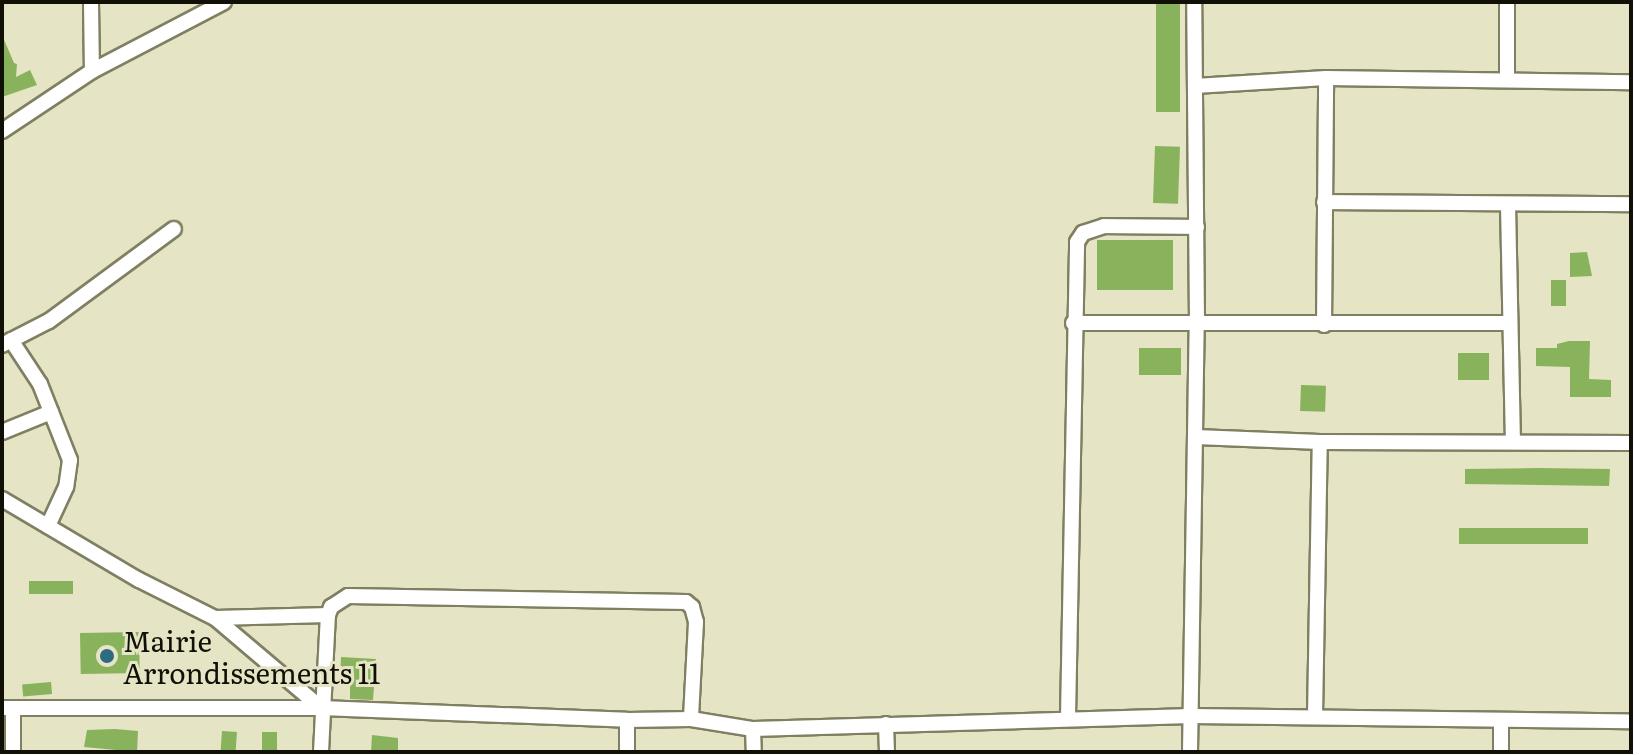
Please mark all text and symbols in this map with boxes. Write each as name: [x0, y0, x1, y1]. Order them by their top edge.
place label: Mairie Arrondissements 11: [123, 623, 380, 689]
marker: Mairie Arrondissements 11: [98, 647, 116, 665]

